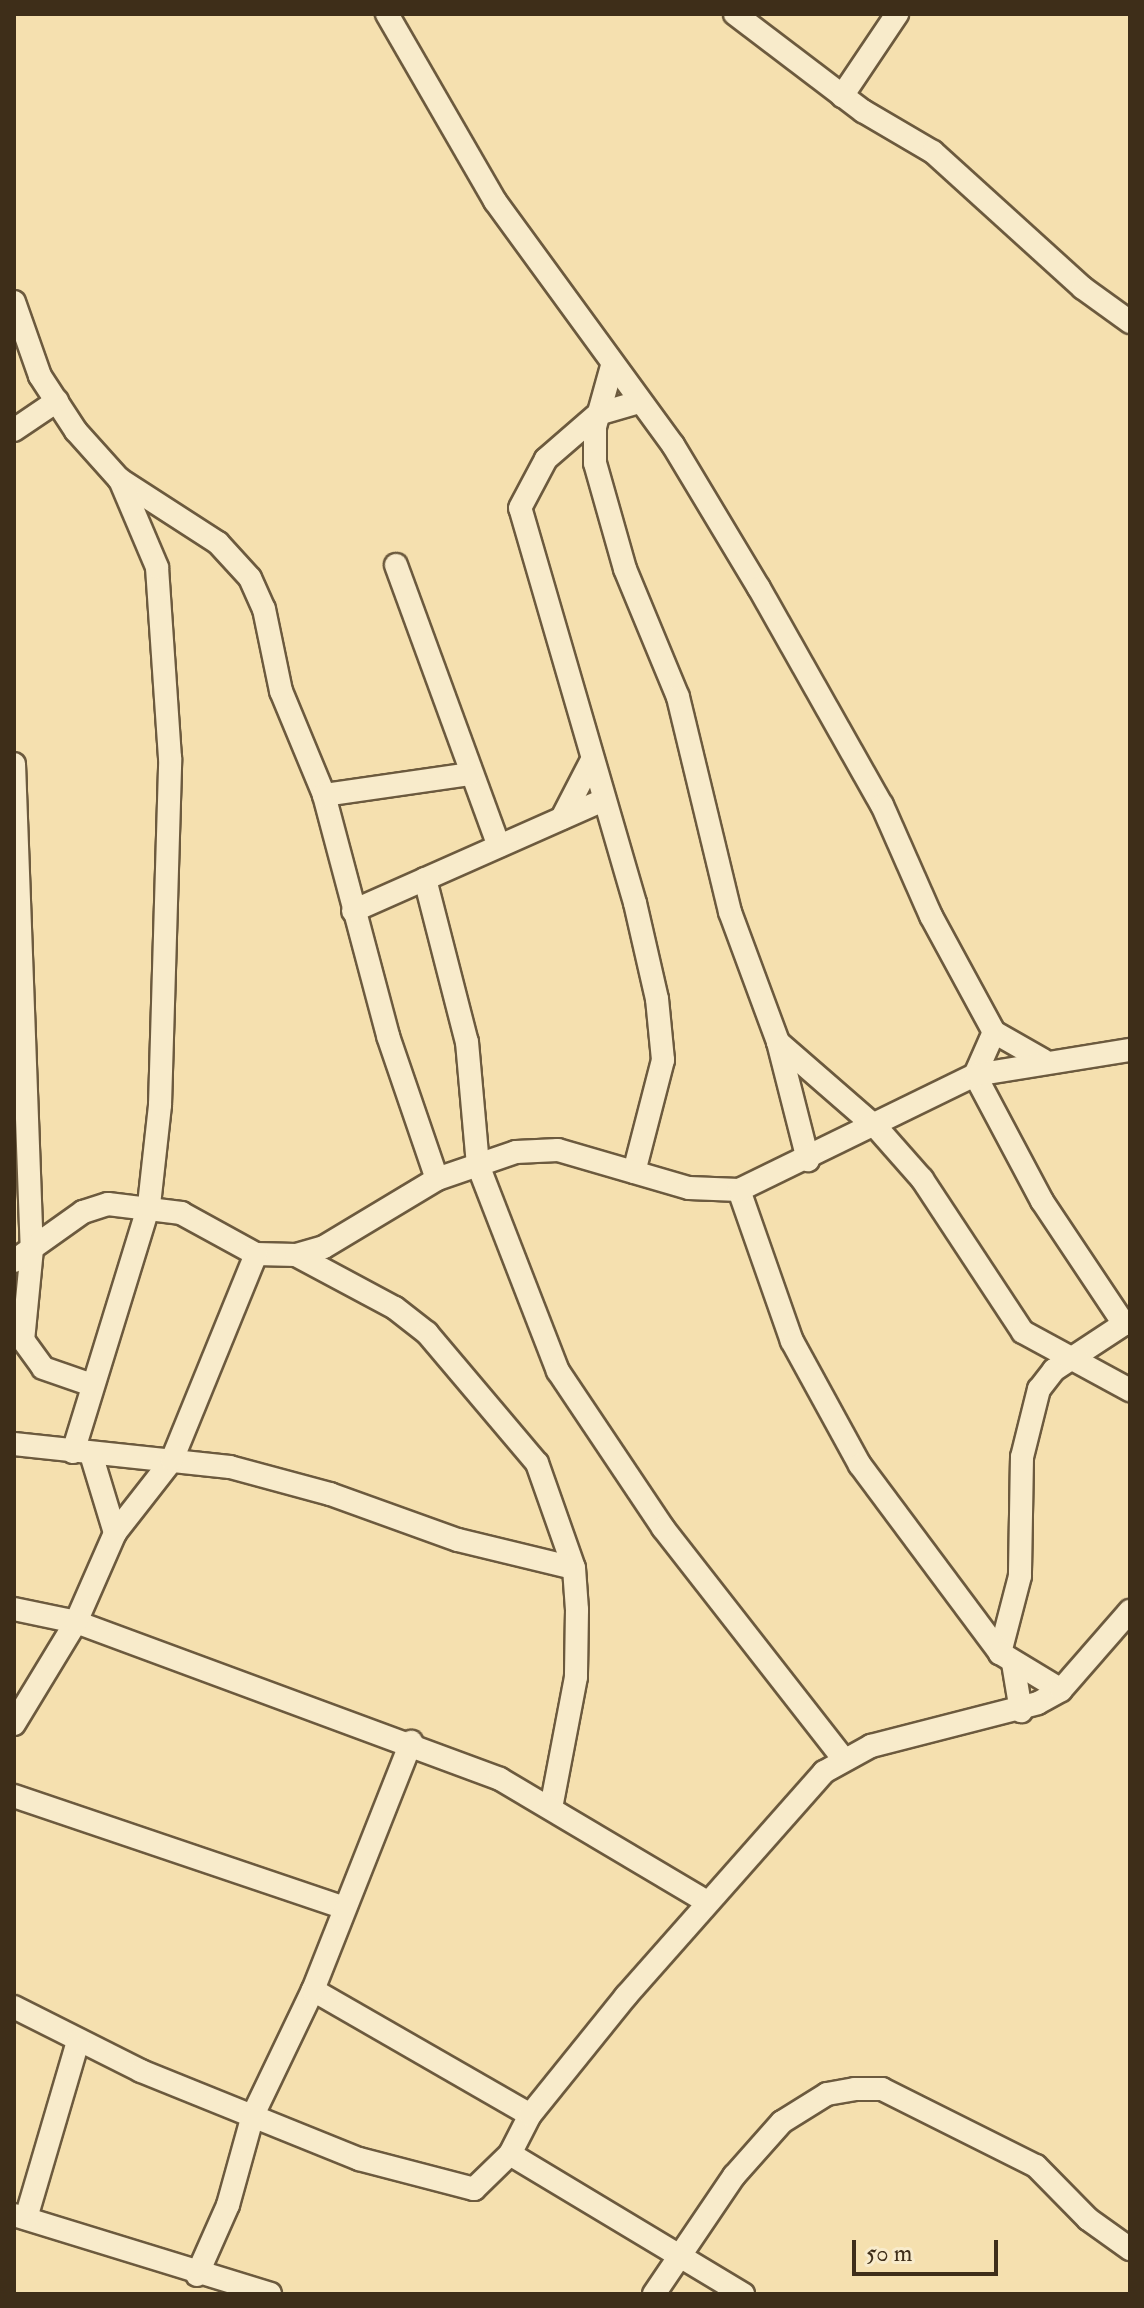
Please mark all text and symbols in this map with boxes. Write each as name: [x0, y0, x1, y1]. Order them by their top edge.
scale bar: [856, 2224, 1002, 2274]
text: 50 m: [866, 2238, 912, 2269]

